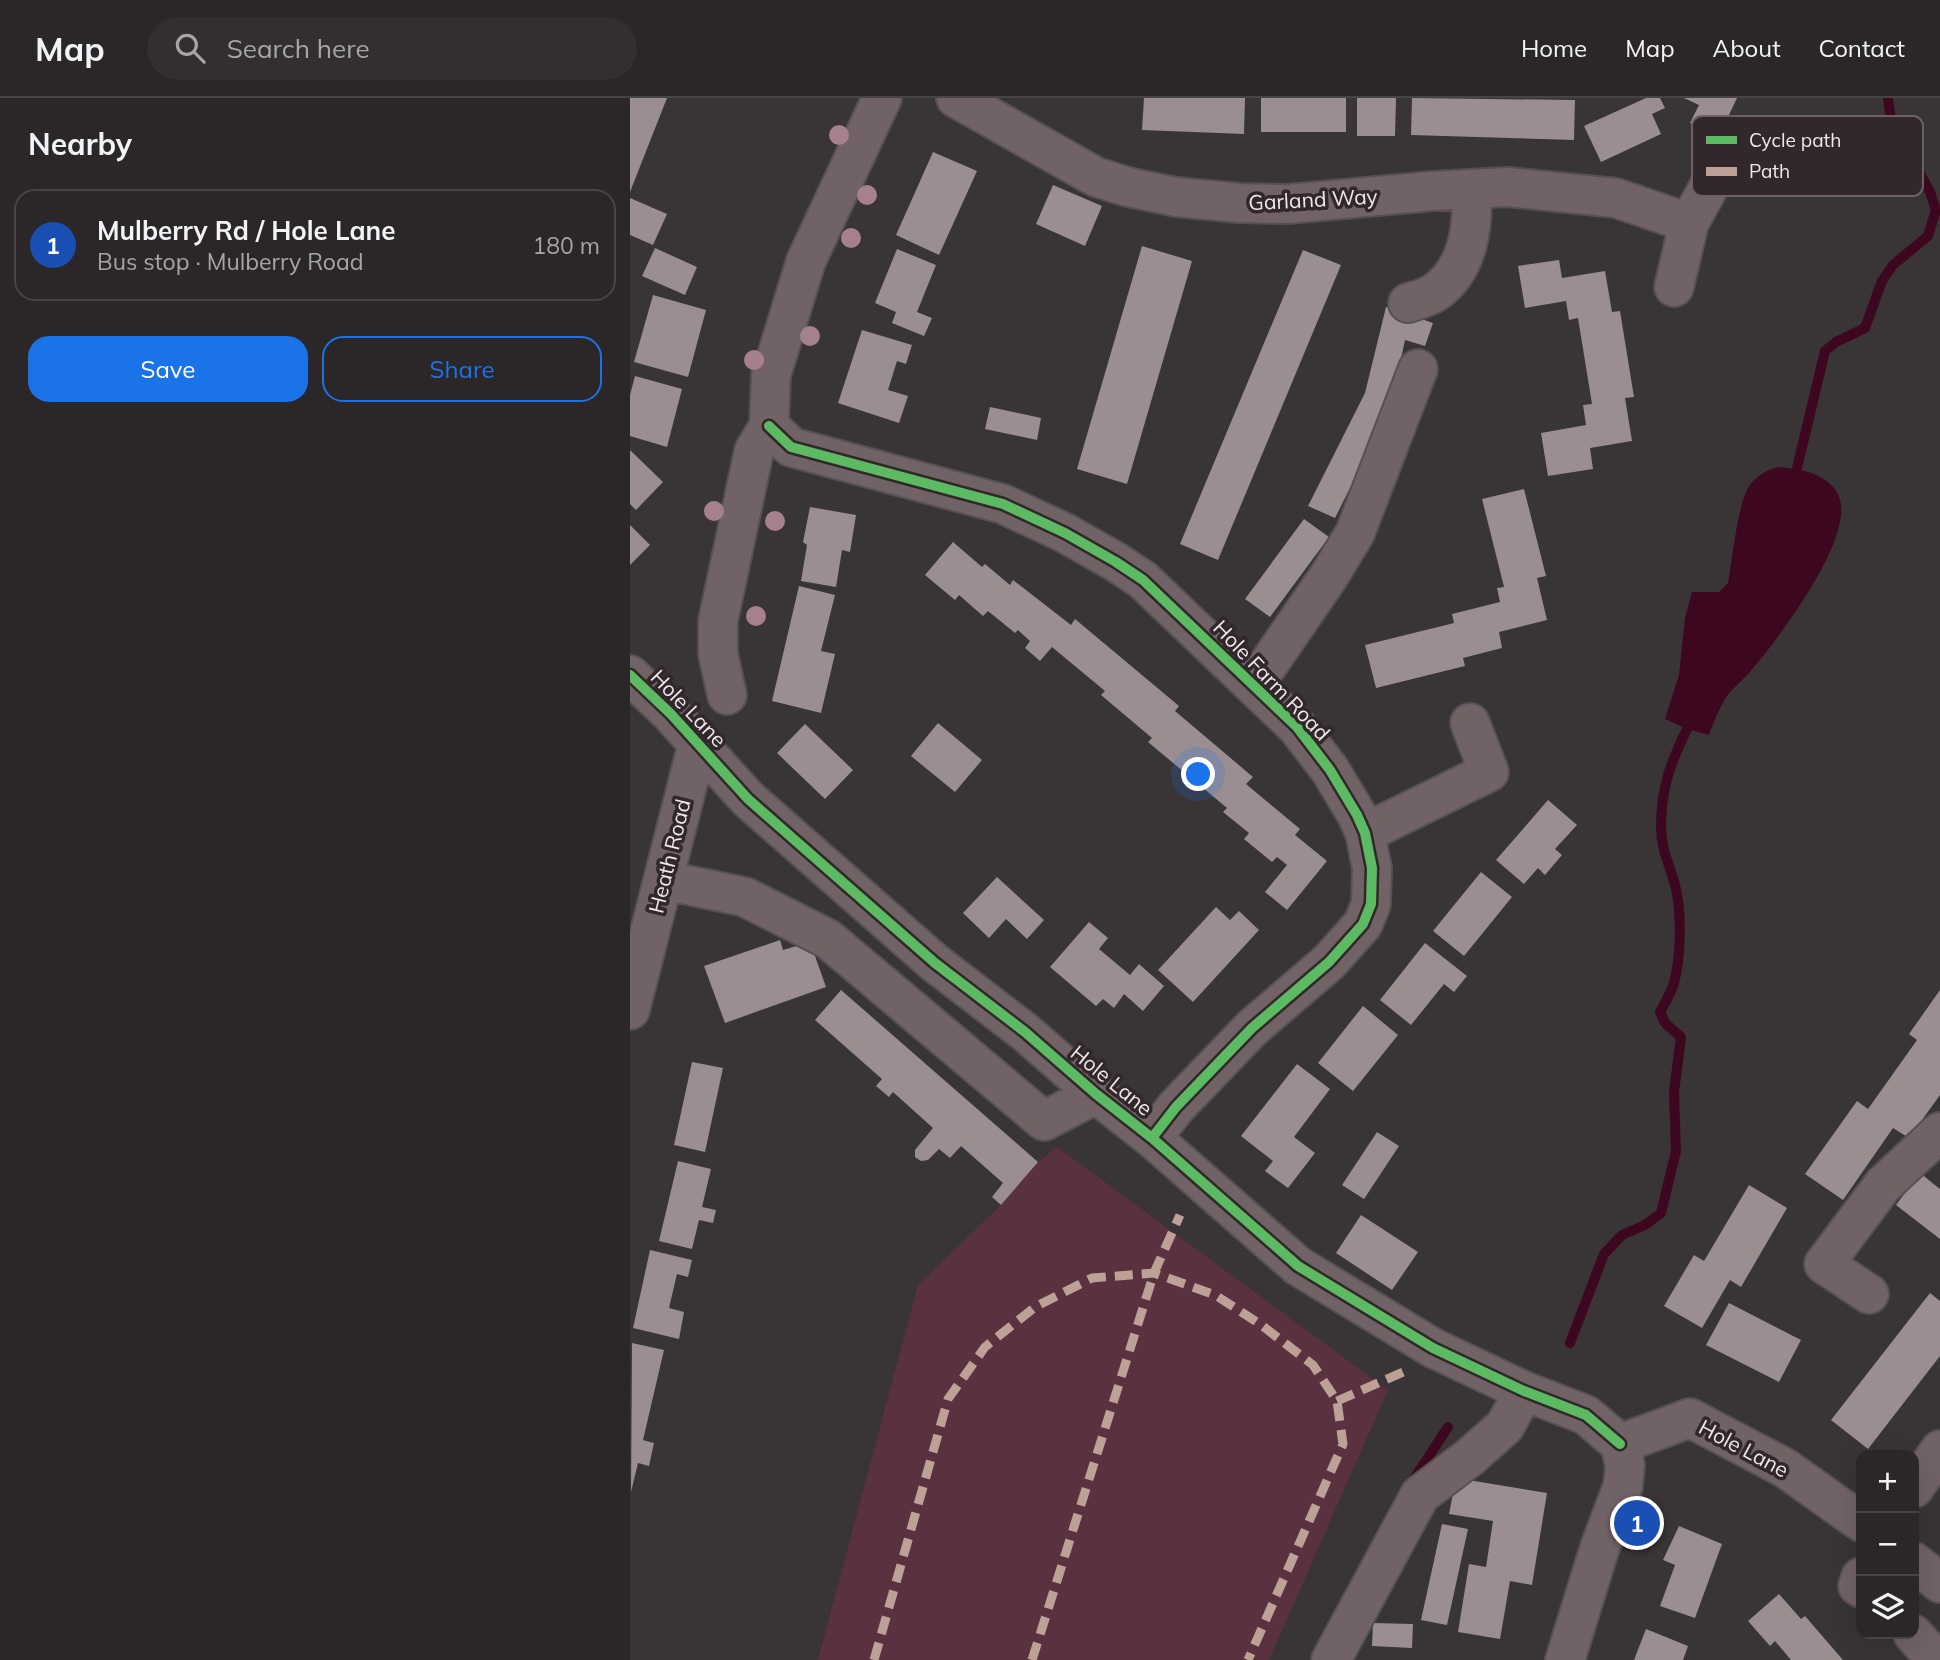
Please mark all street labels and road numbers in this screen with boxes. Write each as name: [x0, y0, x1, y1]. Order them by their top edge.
street label: Garland Way: [1248, 183, 1378, 215]
street label: Hole Farm Road: [1208, 615, 1336, 745]
street label: Hole Lane: [646, 664, 732, 752]
street label: Heath Road: [642, 796, 696, 916]
street label: Hole Lane: [1066, 1039, 1158, 1121]
street label: Hole Lane: [1695, 1414, 1793, 1482]

